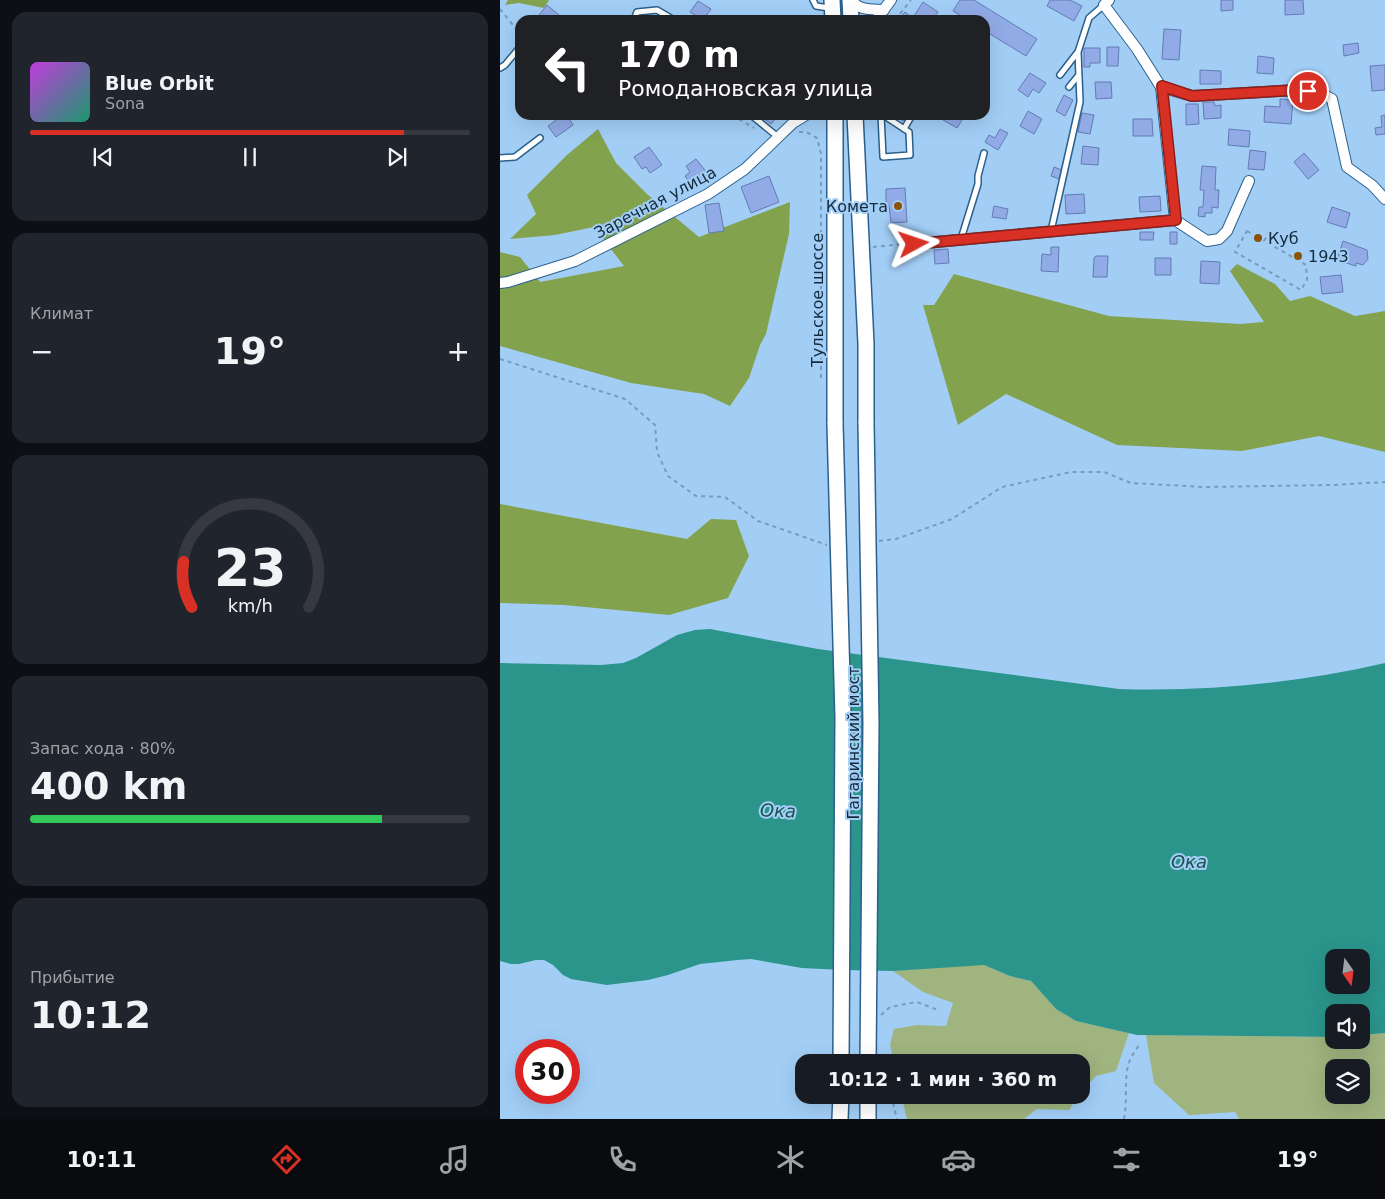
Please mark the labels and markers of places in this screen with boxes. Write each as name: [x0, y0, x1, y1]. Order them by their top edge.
pin: [1287, 70, 1329, 112]
place label: Комета: [826, 197, 888, 216]
marker: Комета: [892, 200, 904, 212]
place label: Куб: [1268, 229, 1299, 248]
marker: Куб: [1252, 232, 1264, 244]
place label: 1943: [1308, 247, 1349, 266]
marker: 1943: [1292, 250, 1304, 262]

